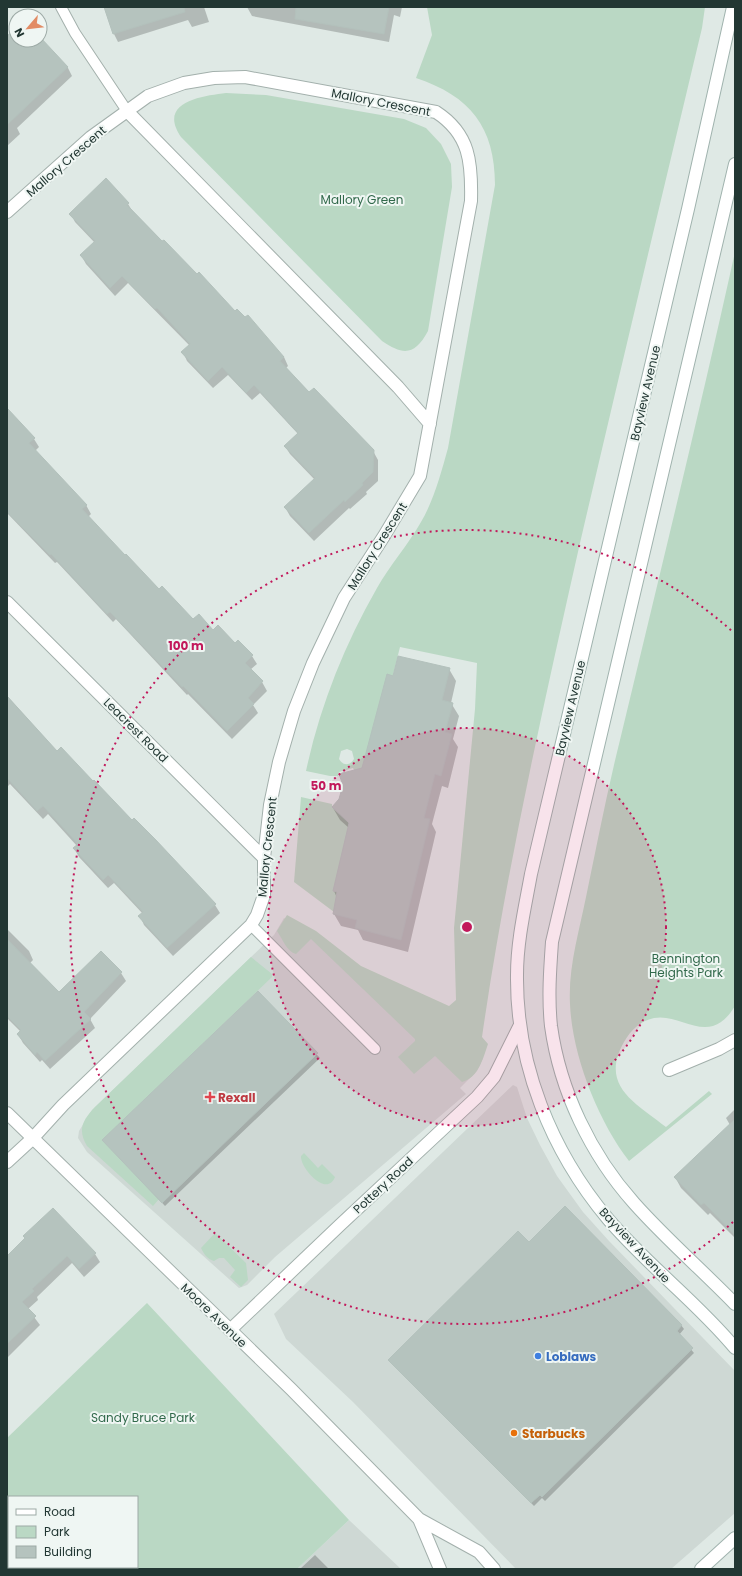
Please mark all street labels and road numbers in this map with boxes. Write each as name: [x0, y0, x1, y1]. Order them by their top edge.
street label: Mallory Crescent: [330, 84, 432, 120]
street label: Mallory Crescent: [22, 122, 110, 200]
street label: Bayview Avenue: [626, 344, 664, 442]
street label: Mallory Crescent: [343, 499, 411, 593]
street label: Bayview Avenue: [551, 659, 589, 757]
street label: Leacrest Road: [100, 694, 172, 766]
street label: Mallory Crescent: [253, 796, 281, 898]
street label: Pottery Road: [349, 1153, 417, 1217]
street label: Bayview Avenue: [596, 1204, 674, 1286]
street label: Moore Avenue: [177, 1279, 251, 1351]

